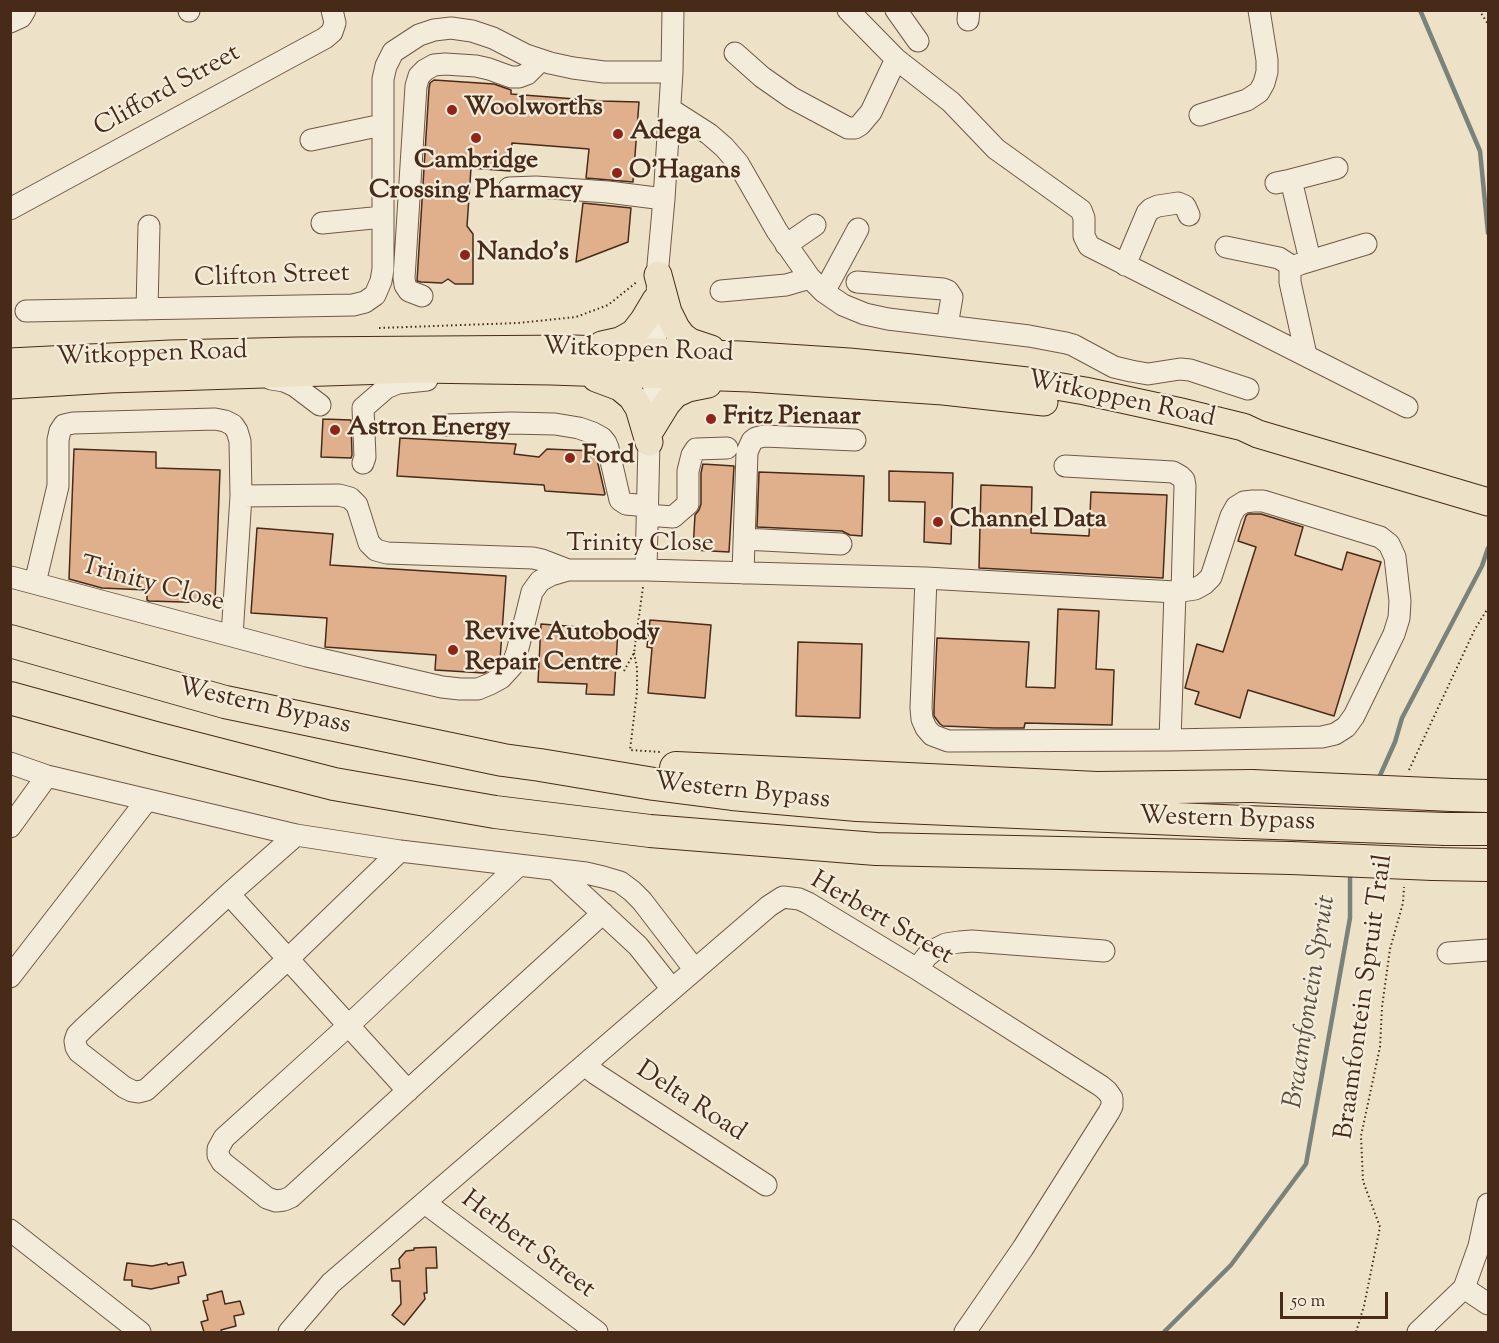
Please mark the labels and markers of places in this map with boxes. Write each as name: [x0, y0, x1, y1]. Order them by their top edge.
place label: Woolworths: [464, 94, 603, 126]
marker: Woolworths: [445, 103, 459, 117]
place label: Adega: [630, 118, 701, 150]
marker: Adega: [611, 127, 625, 141]
marker: Cambridge Crossing Pharmacy: [469, 131, 483, 145]
place label: Cambridge Crossing Pharmacy: [369, 147, 583, 208]
place label: O'Hagans: [629, 157, 740, 189]
marker: O'Hagans: [610, 166, 624, 180]
place label: Nando's: [477, 239, 569, 271]
marker: Nando's: [458, 248, 472, 262]
place label: Fritz Pienaar: [723, 403, 861, 435]
marker: Fritz Pienaar: [704, 412, 718, 426]
place label: Astron Energy: [347, 414, 510, 446]
marker: Astron Energy: [328, 423, 342, 437]
place label: Ford: [582, 442, 635, 474]
marker: Ford: [563, 451, 577, 465]
place label: Channel Data: [950, 506, 1107, 538]
marker: Channel Data: [931, 515, 945, 529]
place label: Revive Autobody Repair Centre: [465, 619, 660, 680]
marker: Revive Autobody Repair Centre: [446, 643, 460, 657]

